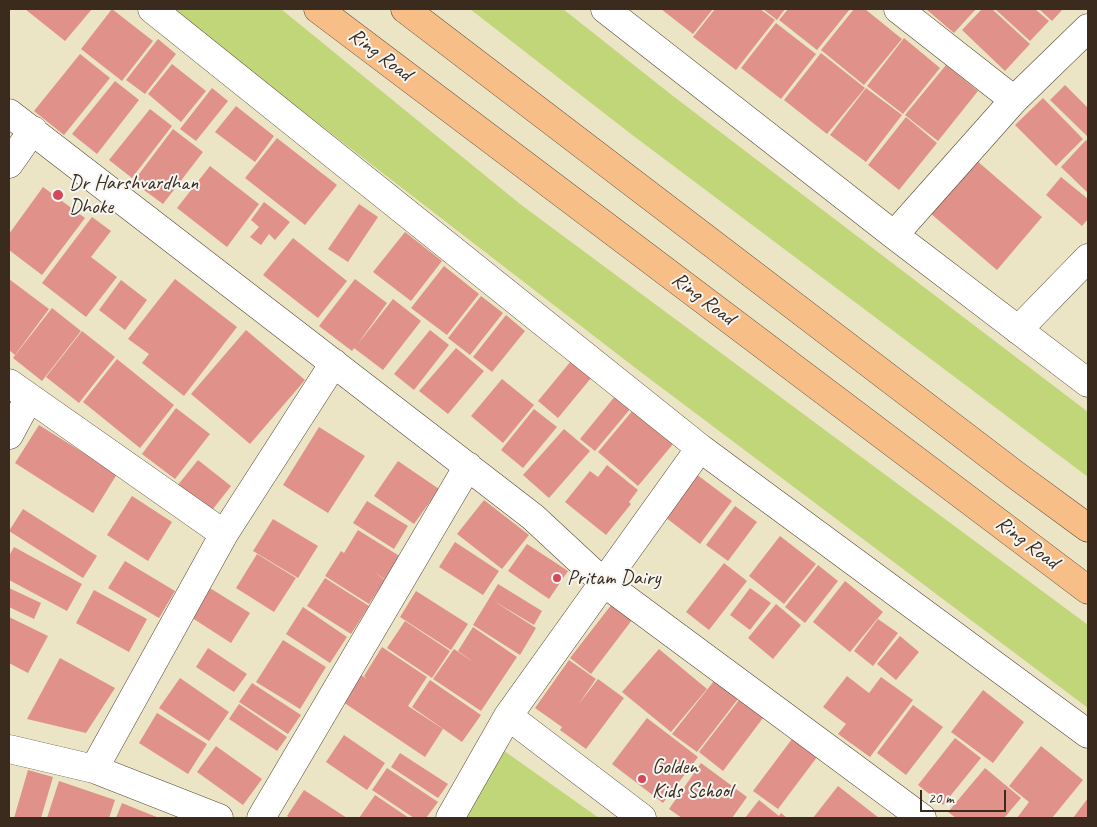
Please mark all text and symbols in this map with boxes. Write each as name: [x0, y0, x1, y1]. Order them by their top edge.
street label: Ring Road: [344, 23, 416, 87]
place label: Dr Harshvardhan Dhoke: [69, 170, 198, 220]
marker: Dr Harshvardhan Dhoke: [51, 188, 65, 202]
street label: Ring Road: [667, 267, 739, 331]
street label: Ring Road: [991, 511, 1063, 575]
place label: Pritam Dairy: [567, 565, 661, 591]
marker: Pritam Dairy: [551, 572, 563, 584]
place label: Golden Kids School: [652, 754, 732, 804]
marker: Golden Kids School: [636, 773, 648, 785]
scale bar: [922, 780, 1008, 812]
text: 20 m: [928, 789, 954, 808]

